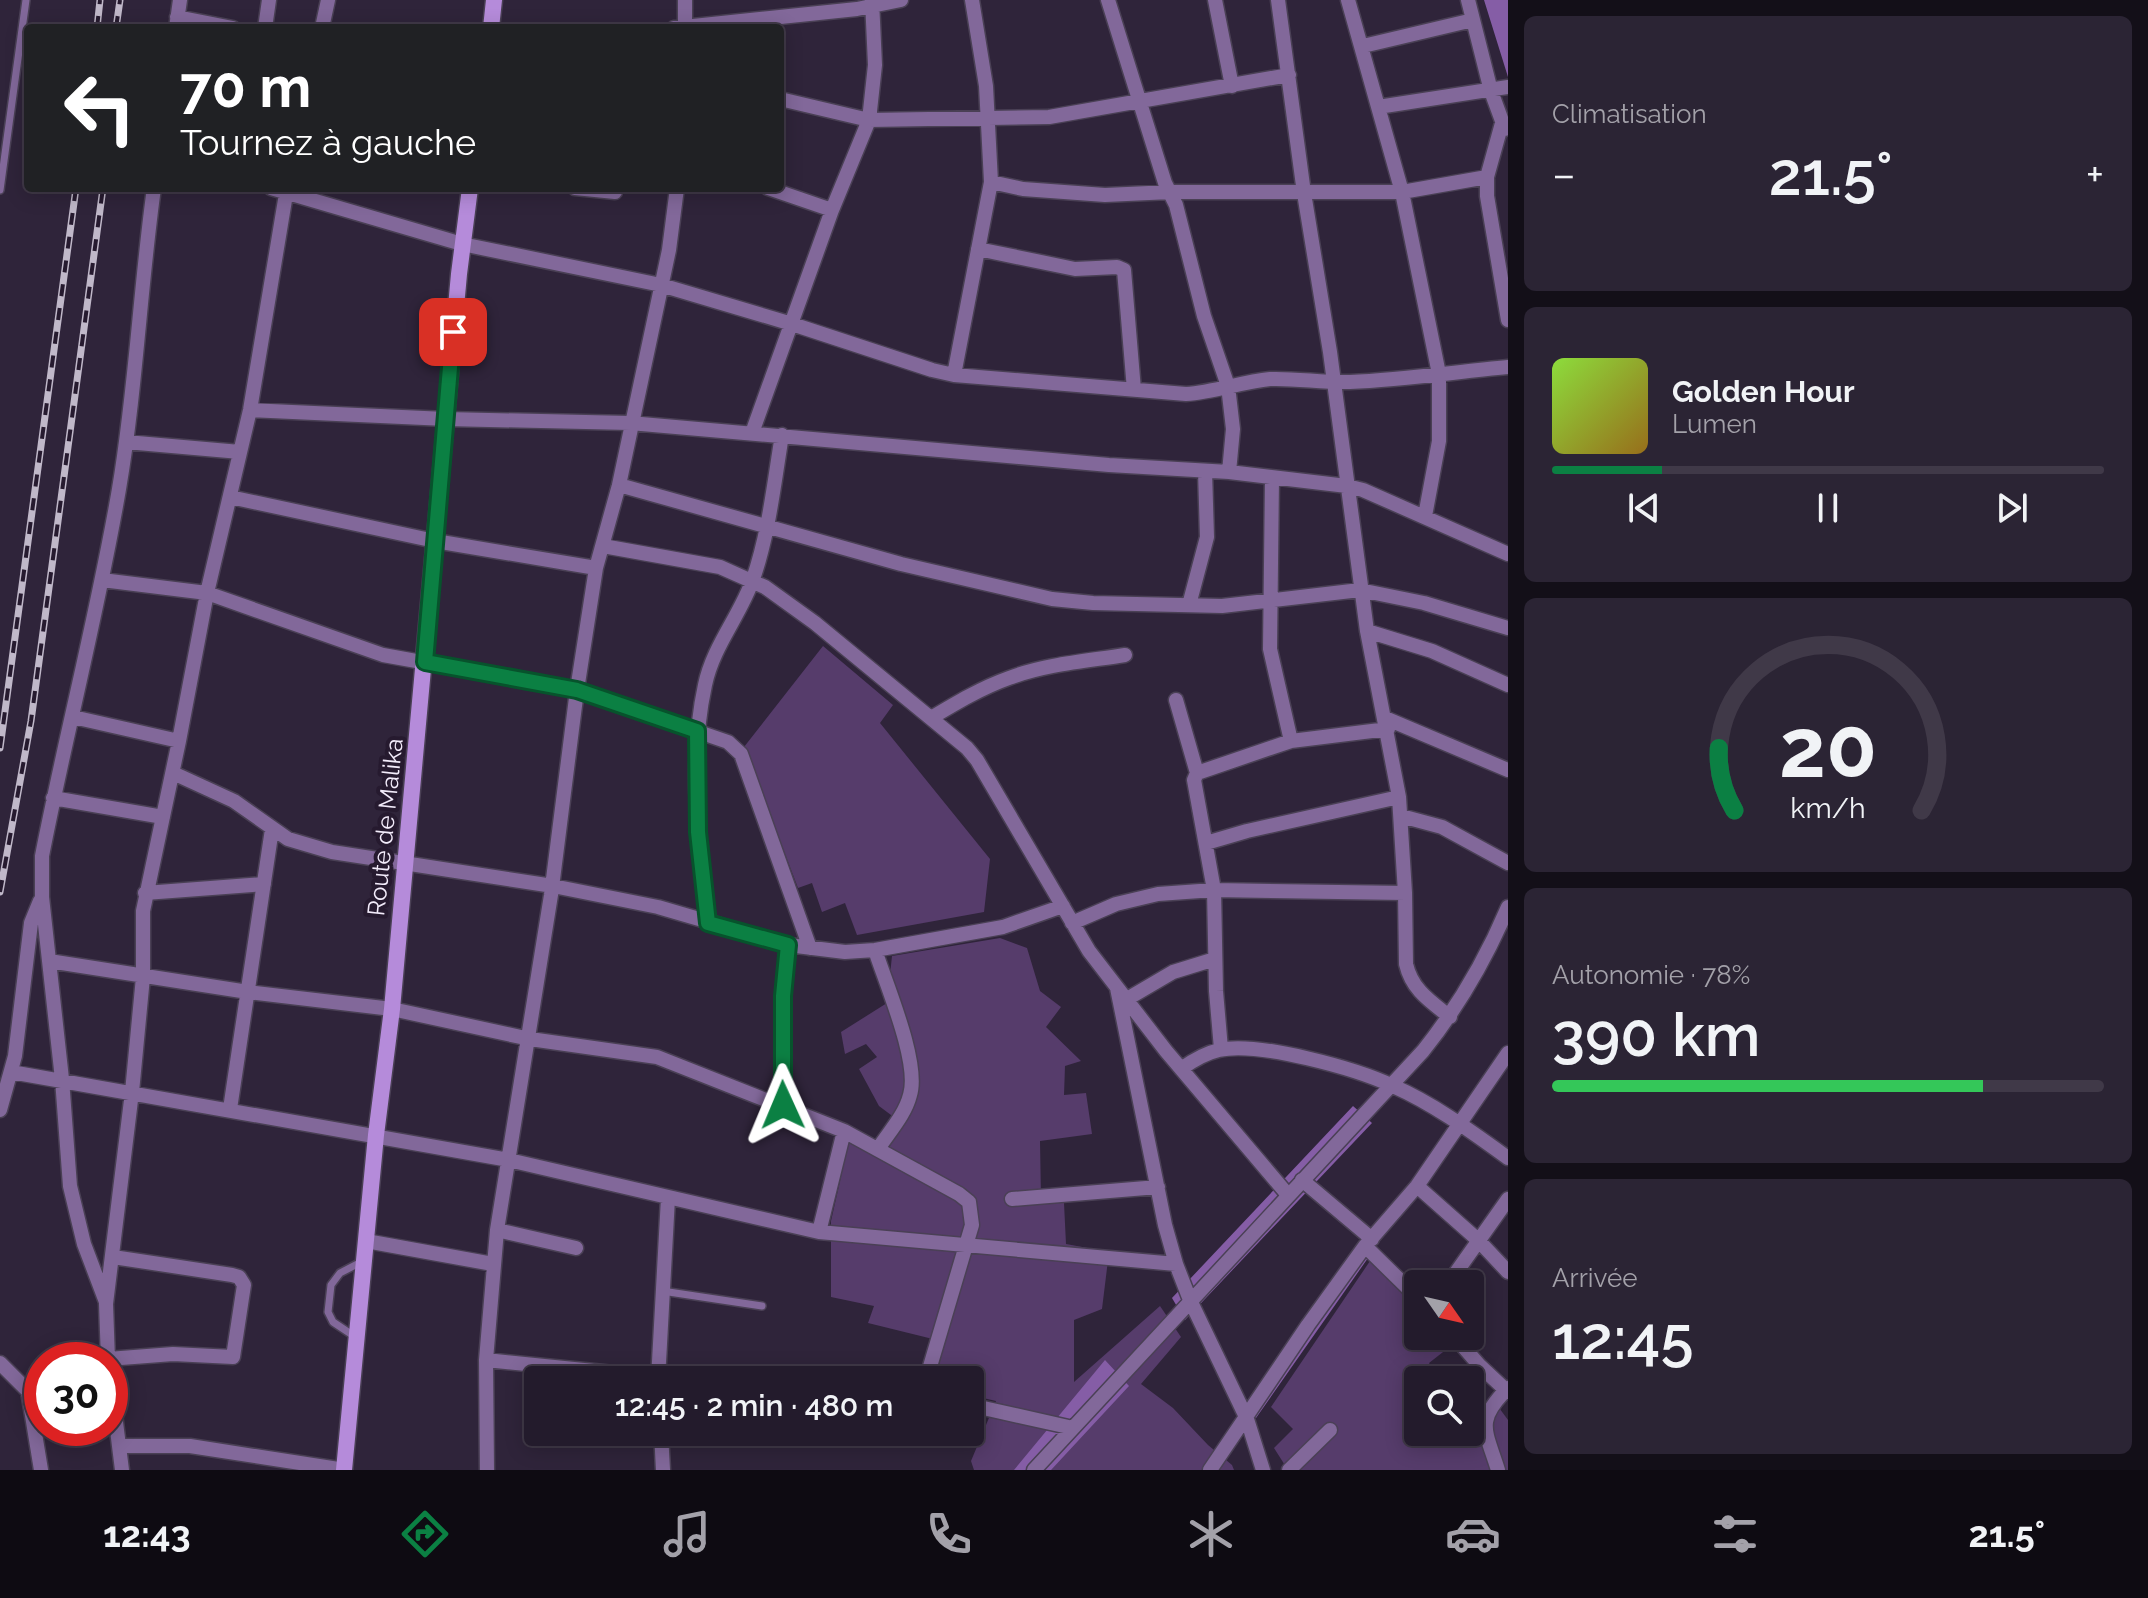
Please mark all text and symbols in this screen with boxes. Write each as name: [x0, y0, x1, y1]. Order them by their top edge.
text: 70 m: [180, 54, 311, 120]
icon: left: [48, 56, 152, 160]
text: Climatisation: [1552, 99, 1707, 129]
text: Tournez à gauche: [180, 121, 476, 163]
text: 21.5°: [1769, 139, 1893, 209]
text: −: [1552, 149, 1576, 200]
text: +: [2086, 149, 2104, 200]
pin: [419, 298, 487, 366]
icon: arrive: [431, 310, 475, 354]
text: Golden Hour: [1672, 374, 1855, 409]
text: Lumen: [1672, 409, 1757, 439]
icon: previous: [1622, 486, 1666, 530]
icon: pause: [1806, 486, 1850, 530]
icon: next: [1990, 486, 2034, 530]
text: 20: [1779, 699, 1877, 796]
street label: Route de Malika: [361, 737, 409, 917]
text: km/h: [1790, 791, 1866, 825]
text: Autonomie · 78%: [1552, 960, 1750, 990]
text: 390 km: [1552, 1000, 1760, 1070]
position arrow: [741, 1063, 825, 1147]
text: Arrivée: [1552, 1263, 1637, 1293]
north arrow: [1404, 1270, 1484, 1350]
map controls: [1404, 1270, 1484, 1446]
text: 12:45: [1552, 1303, 1693, 1373]
speed limit sign: 30: [24, 1342, 128, 1446]
button: search: [1404, 1366, 1484, 1446]
text: 12:45 · 2 min · 480 m: [615, 1388, 893, 1423]
icon: directions: [397, 1506, 453, 1562]
icon: music: [659, 1506, 715, 1562]
icon: phone: [921, 1506, 977, 1562]
icon: climate: [1183, 1506, 1239, 1562]
icon: car: [1445, 1506, 1501, 1562]
icon: filters: [1707, 1506, 1763, 1562]
text: 12:43: [103, 1513, 191, 1555]
text: 21.5°: [1969, 1513, 2045, 1555]

